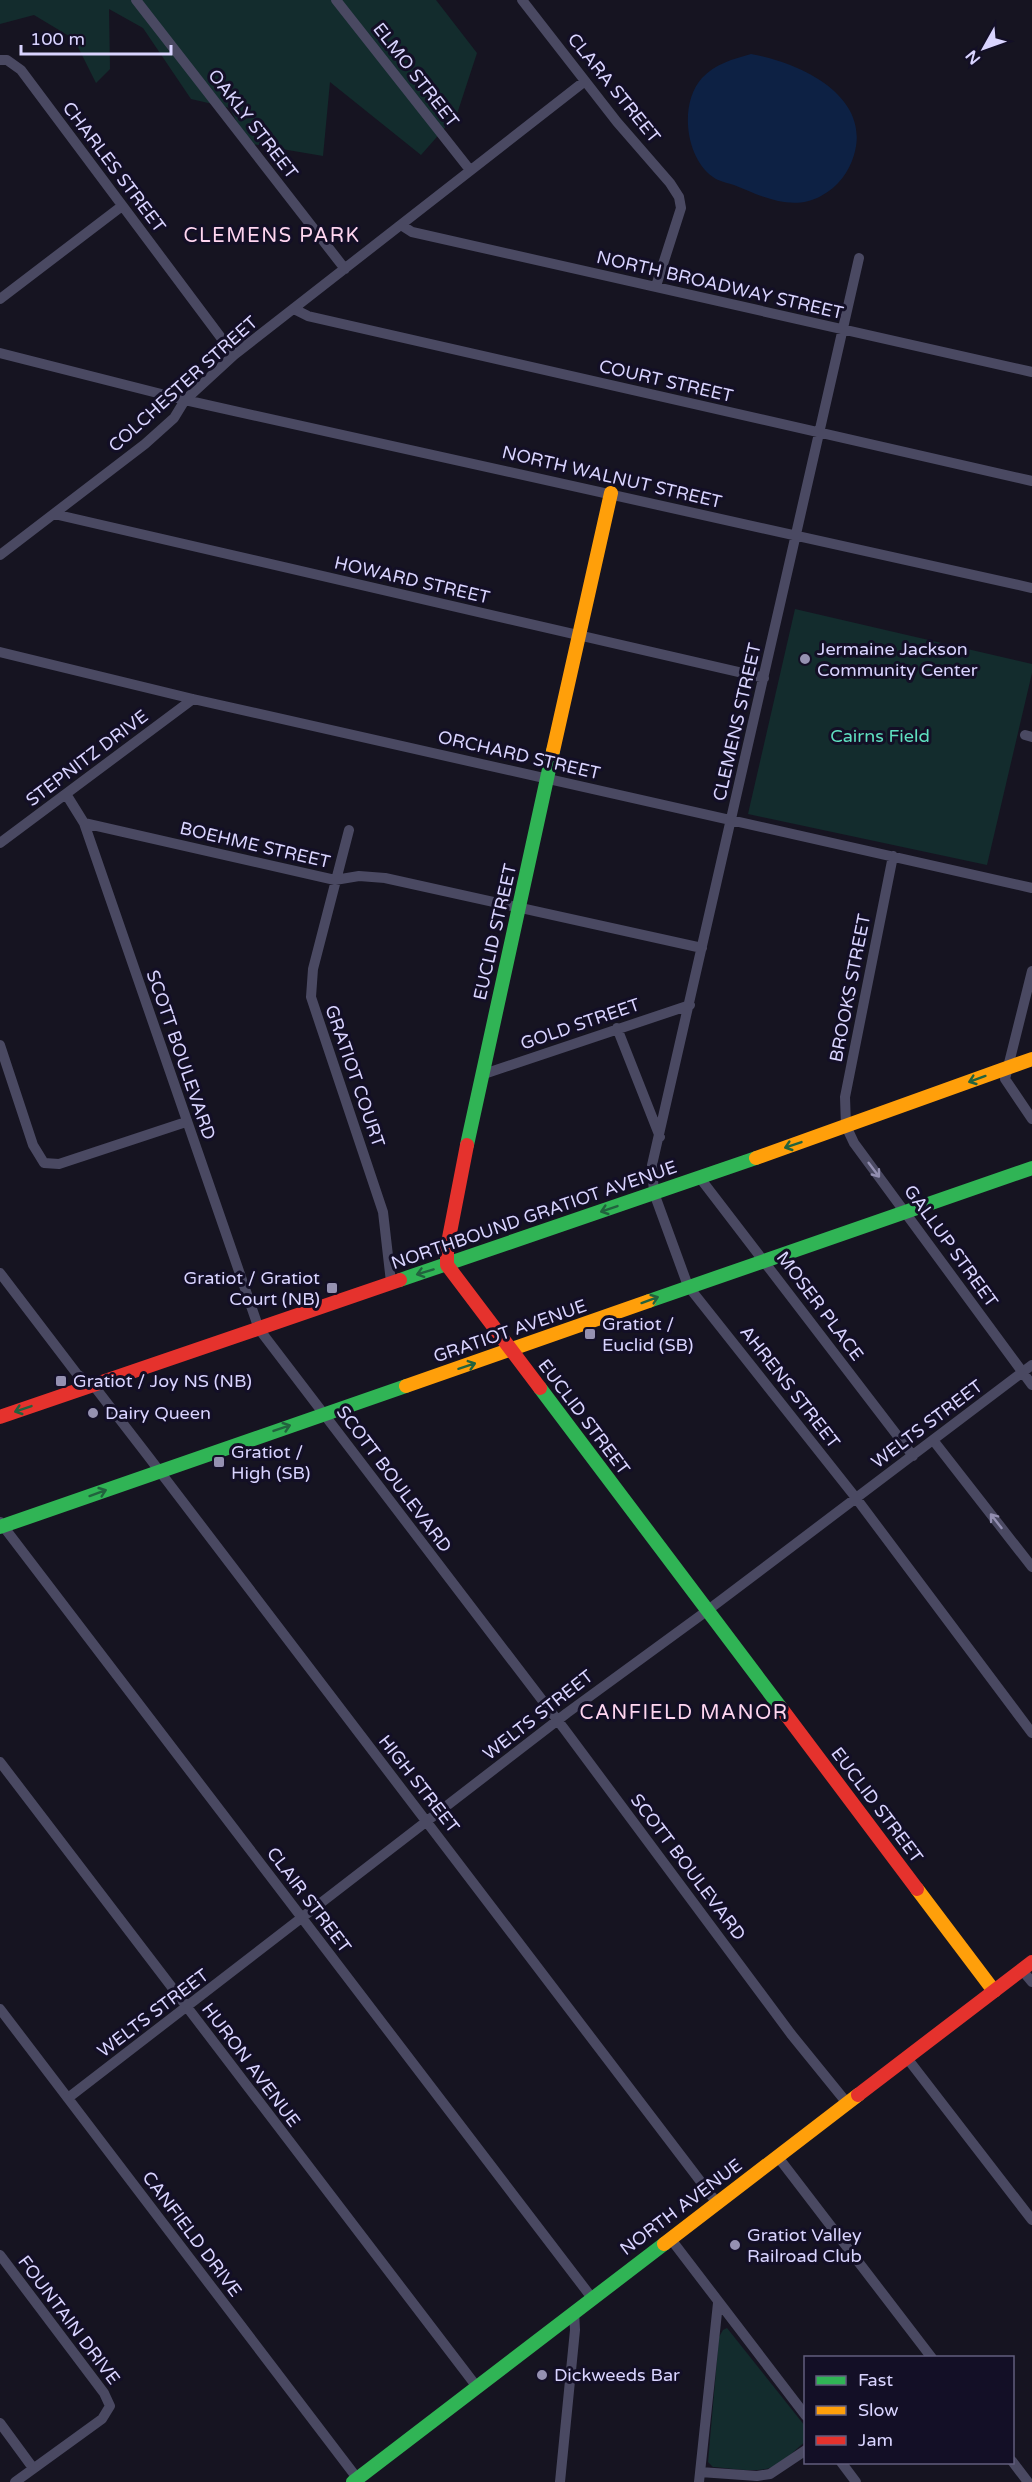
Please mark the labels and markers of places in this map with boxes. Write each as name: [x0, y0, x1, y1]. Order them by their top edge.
place label: Jermaine Jackson Community Center: [817, 638, 978, 681]
marker: Jermaine Jackson Community Center: [798, 652, 812, 666]
place label: Gratiot / Gratiot Court (NB): [184, 1267, 320, 1310]
marker: Gratiot / Gratiot Court (NB): [325, 1281, 339, 1295]
place label: Gratiot / Euclid (SB): [602, 1313, 693, 1356]
marker: Gratiot / Euclid (SB): [583, 1327, 597, 1341]
place label: Gratiot / Joy NS (NB): [73, 1370, 252, 1392]
marker: Gratiot / Joy NS (NB): [54, 1374, 68, 1388]
place label: Dairy Queen: [105, 1402, 211, 1424]
marker: Dairy Queen: [86, 1406, 100, 1420]
place label: Gratiot / High (SB): [231, 1441, 310, 1484]
marker: Gratiot / High (SB): [212, 1455, 226, 1469]
place label: Gratiot Valley Railroad Club: [747, 2224, 862, 2267]
marker: Gratiot Valley Railroad Club: [728, 2238, 742, 2252]
place label: Dickweeds Bar: [554, 2364, 680, 2386]
marker: Dickweeds Bar: [535, 2368, 549, 2382]

